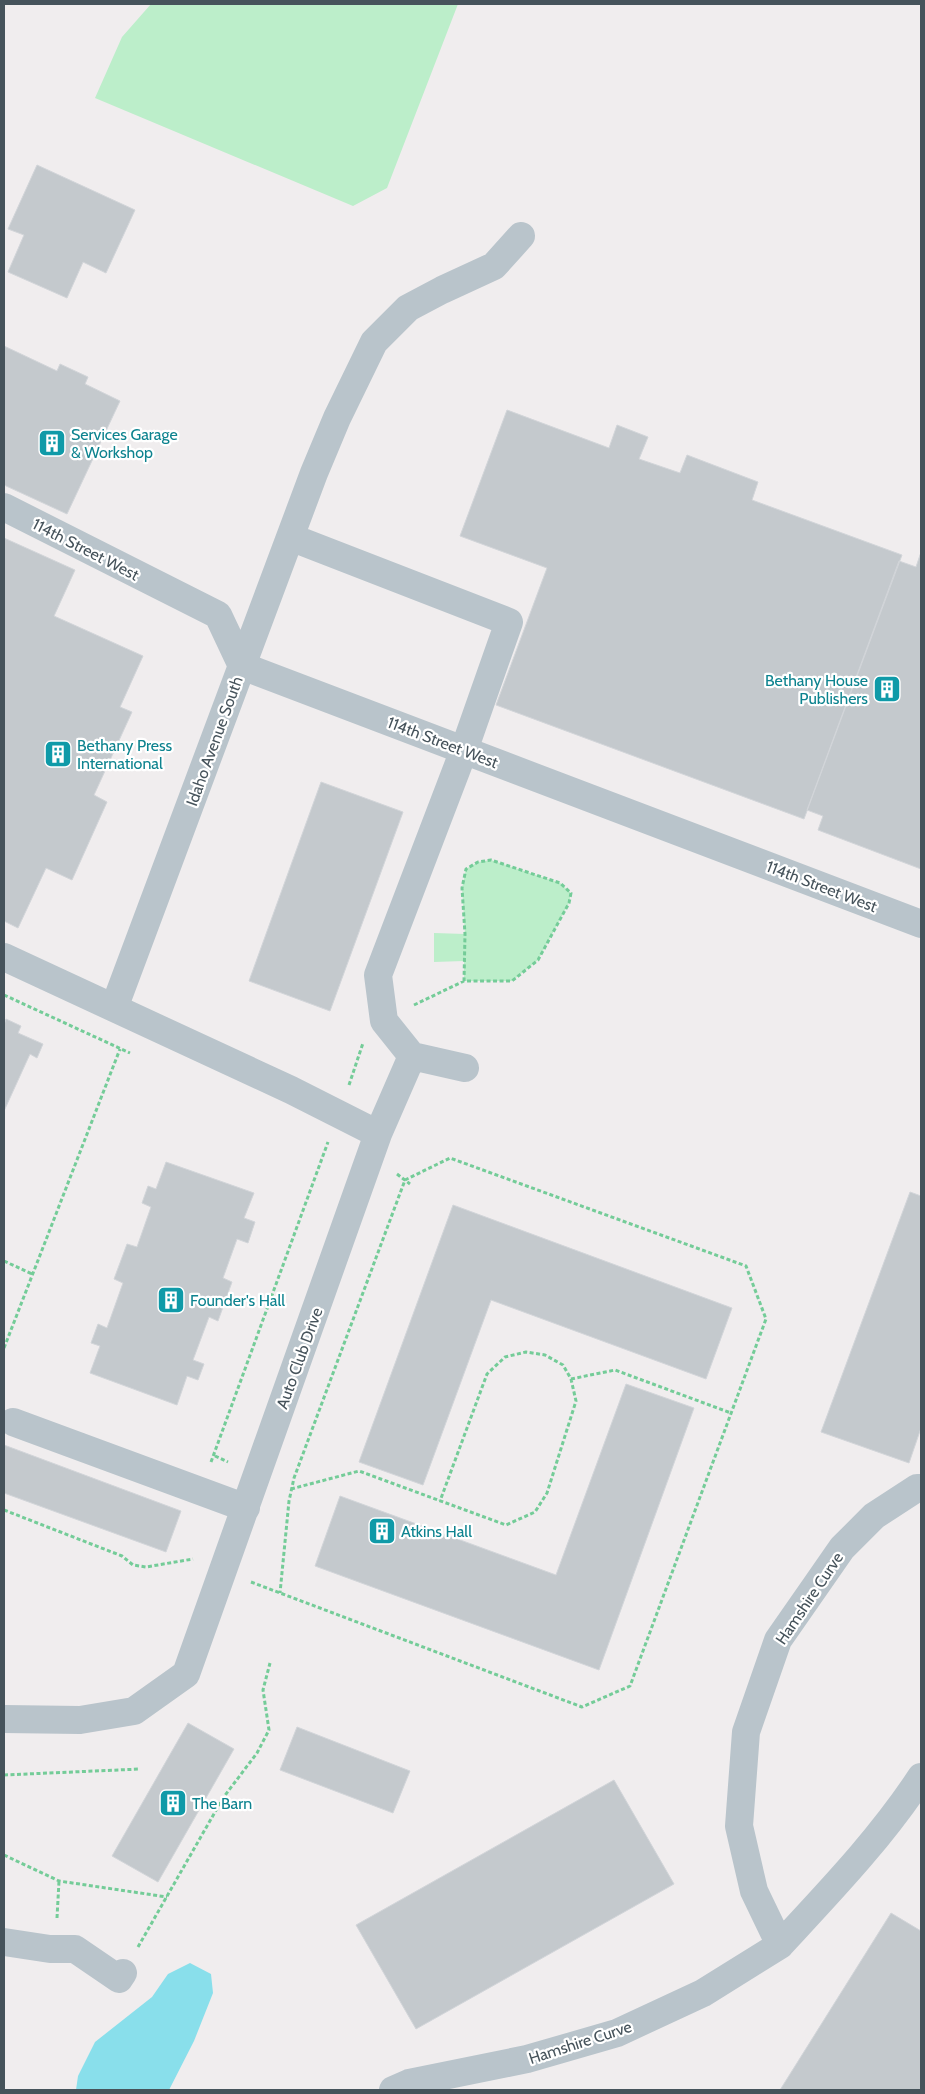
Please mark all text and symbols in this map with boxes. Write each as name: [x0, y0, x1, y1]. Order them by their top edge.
place label: Services Garage & Workshop: [71, 425, 178, 462]
building icon: Services Garage & Workshop: [37, 428, 67, 458]
street label: 114th Street West: [29, 514, 143, 585]
place label: Bethany House Publishers: [765, 671, 868, 708]
street label: Idaho Avenue South: [182, 674, 247, 809]
building icon: Bethany House Publishers: [872, 674, 902, 704]
street label: 114th Street West: [385, 713, 501, 772]
place label: Bethany Press International: [77, 736, 173, 773]
building icon: Bethany Press International: [43, 739, 73, 769]
street label: 114th Street West: [764, 857, 880, 916]
building icon: Founder's Hall: [156, 1285, 186, 1315]
place label: Founder's Hall: [190, 1291, 285, 1310]
street label: Auto Club Drive: [272, 1305, 327, 1411]
building icon: Atkins Hall: [367, 1516, 397, 1546]
place label: Atkins Hall: [401, 1522, 472, 1541]
street label: Hamshire Curve: [772, 1549, 847, 1648]
building icon: The Barn: [158, 1788, 188, 1818]
place label: The Barn: [192, 1794, 252, 1813]
street label: Hamshire Curve: [526, 2017, 634, 2068]

